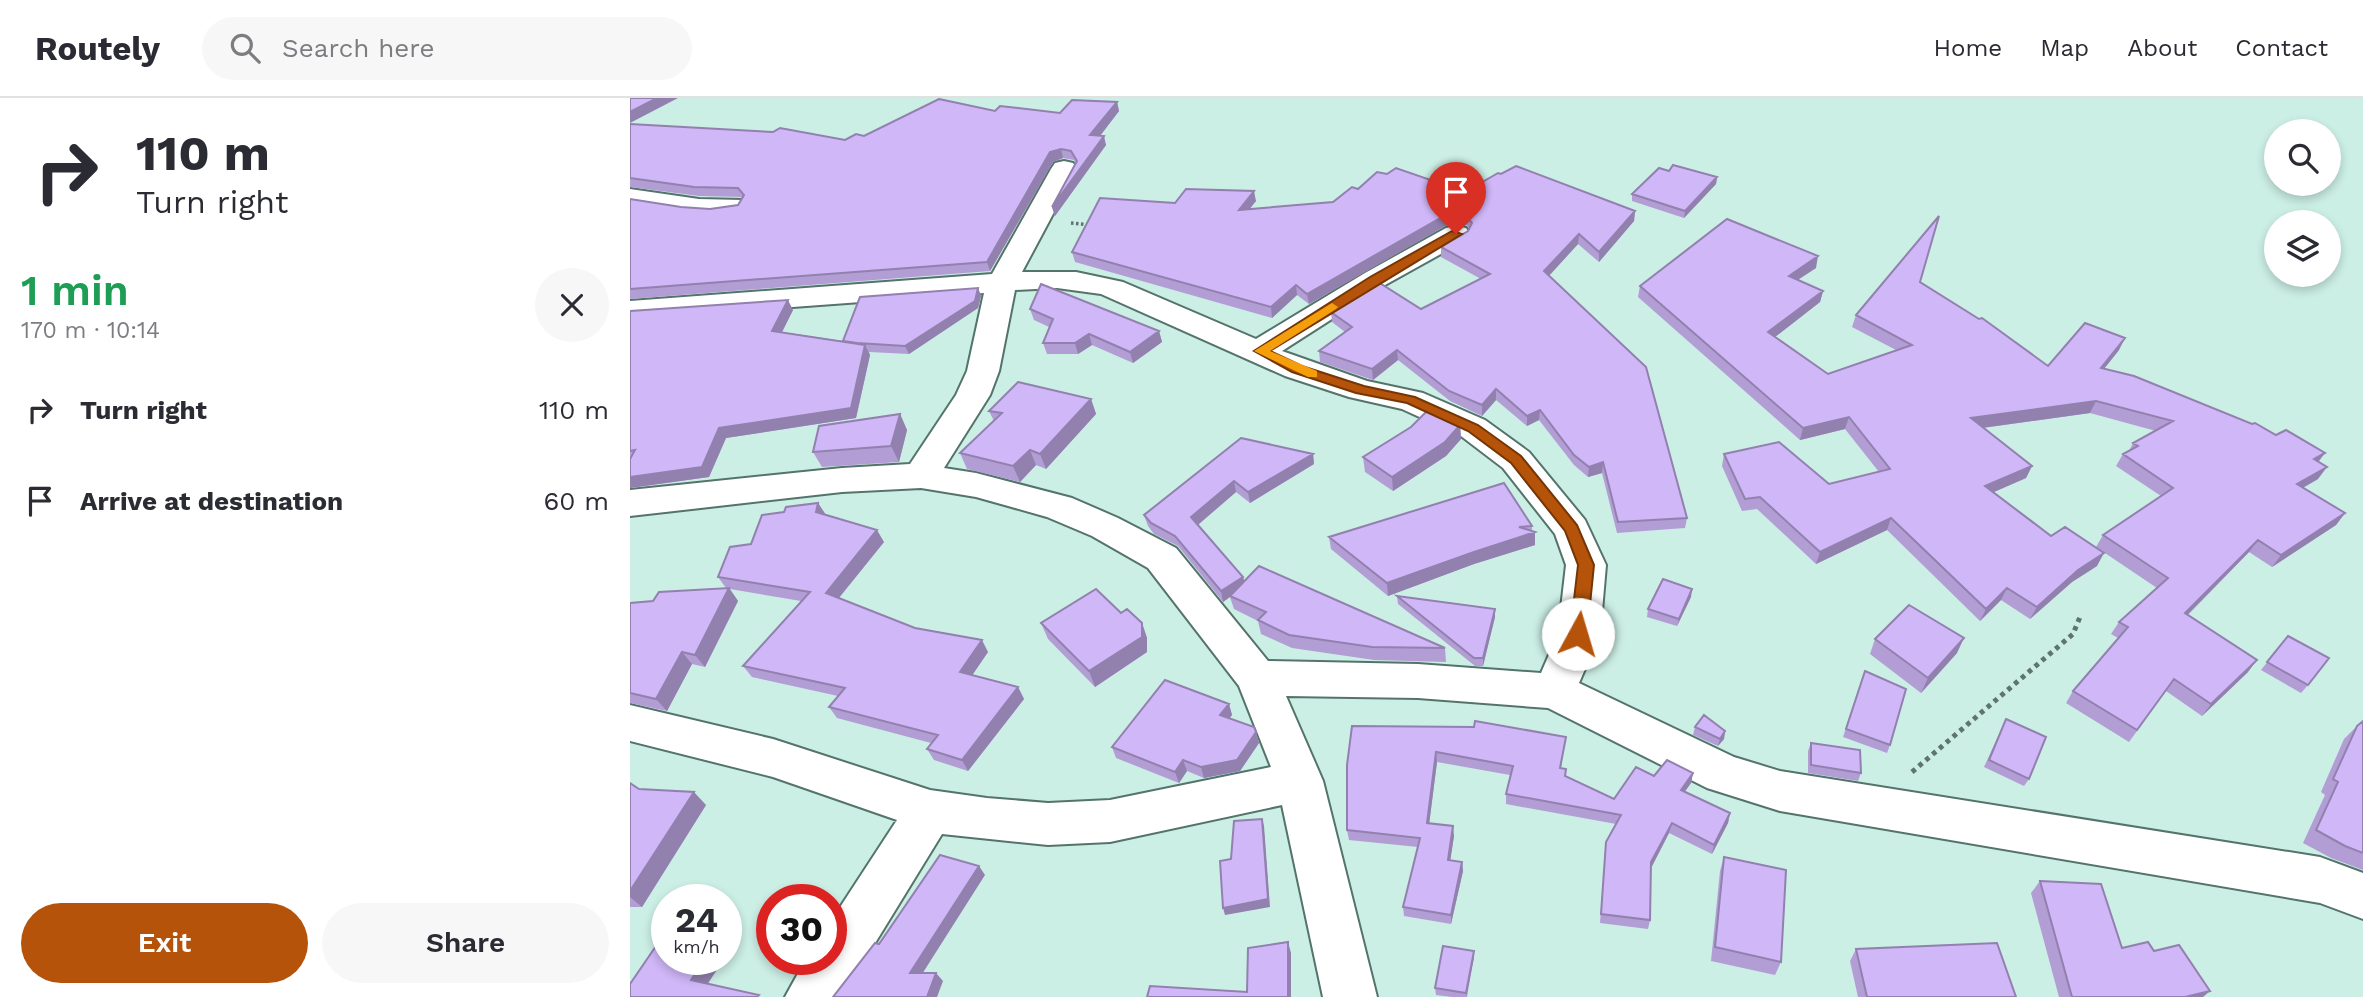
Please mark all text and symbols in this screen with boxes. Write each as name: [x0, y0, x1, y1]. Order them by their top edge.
search box: [202, 17, 692, 80]
text: Routely: [35, 29, 160, 68]
icon: search: [226, 29, 264, 67]
text: Search here: [282, 33, 434, 63]
text: Home: [1934, 34, 2002, 62]
text: Map: [2040, 34, 2089, 62]
text: About: [2127, 34, 2197, 62]
text: Contact: [2235, 34, 2328, 62]
map controls: [2264, 119, 2341, 287]
button: search: [2264, 119, 2341, 196]
text: 110 m: [136, 124, 270, 182]
icon: right: [21, 126, 112, 217]
pin: [1426, 162, 1486, 234]
icon: arrive: [1437, 173, 1475, 211]
text: Turn right: [136, 183, 288, 221]
button: layers: [2264, 210, 2341, 287]
text: 1 min: [21, 266, 129, 315]
button: close: [535, 268, 609, 342]
text: 170 m · 10:14: [21, 317, 160, 344]
icon: right: [21, 391, 59, 429]
text: Turn right: [80, 395, 207, 425]
text: 110 m: [539, 395, 609, 425]
icon: arrive: [21, 482, 59, 520]
text: Arrive at destination: [80, 486, 343, 516]
text: 60 m: [543, 486, 609, 516]
position arrow: [1541, 597, 1615, 671]
speed limit sign: 30: [756, 884, 847, 975]
text: 24: [675, 899, 718, 941]
button: Exit: [21, 903, 308, 983]
button: Share: [322, 903, 609, 983]
text: km/h: [673, 936, 720, 957]

